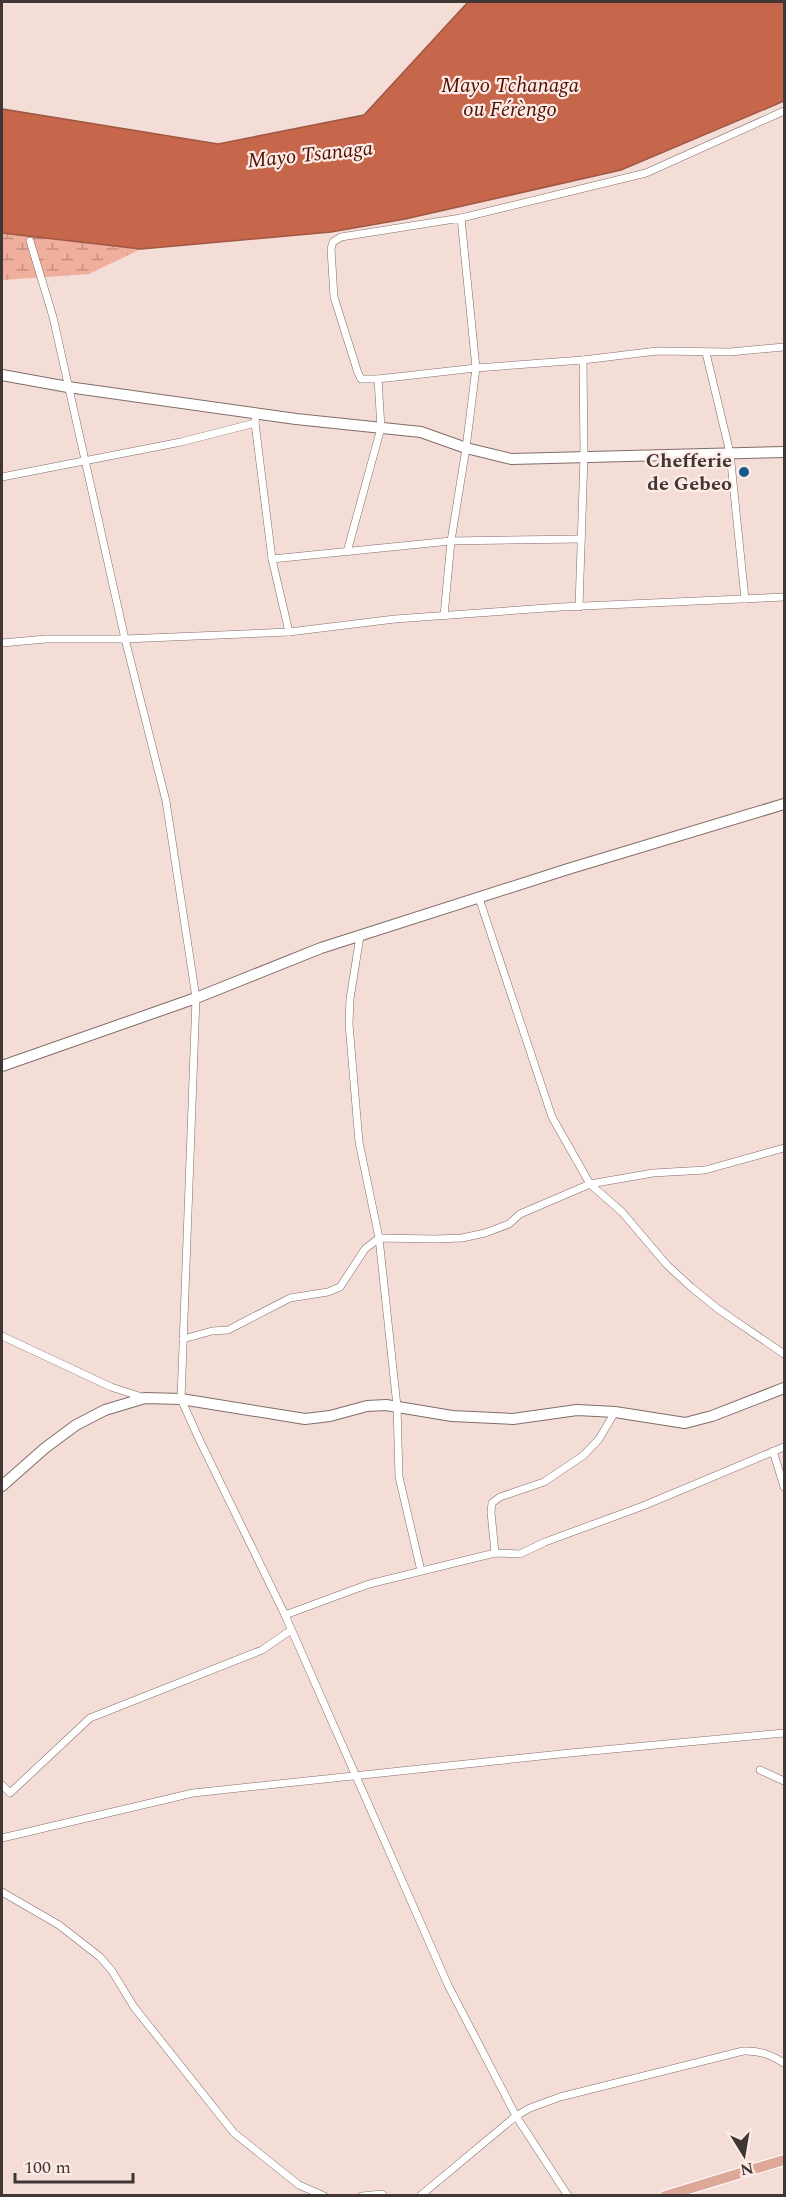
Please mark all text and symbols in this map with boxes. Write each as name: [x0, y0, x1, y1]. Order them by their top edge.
water label: Mayo Tchanaga ou Férèngo: [441, 70, 579, 126]
water label: Mayo Tsanaga: [246, 132, 375, 178]
place label: Chefferie de Gebeo: [646, 446, 732, 499]
marker: Chefferie de Gebeo: [737, 465, 751, 479]
north arrow: [714, 2125, 774, 2185]
scale bar: [15, 2146, 134, 2184]
text: 100 m: [24, 2154, 71, 2181]
text: N: [738, 2156, 755, 2182]

